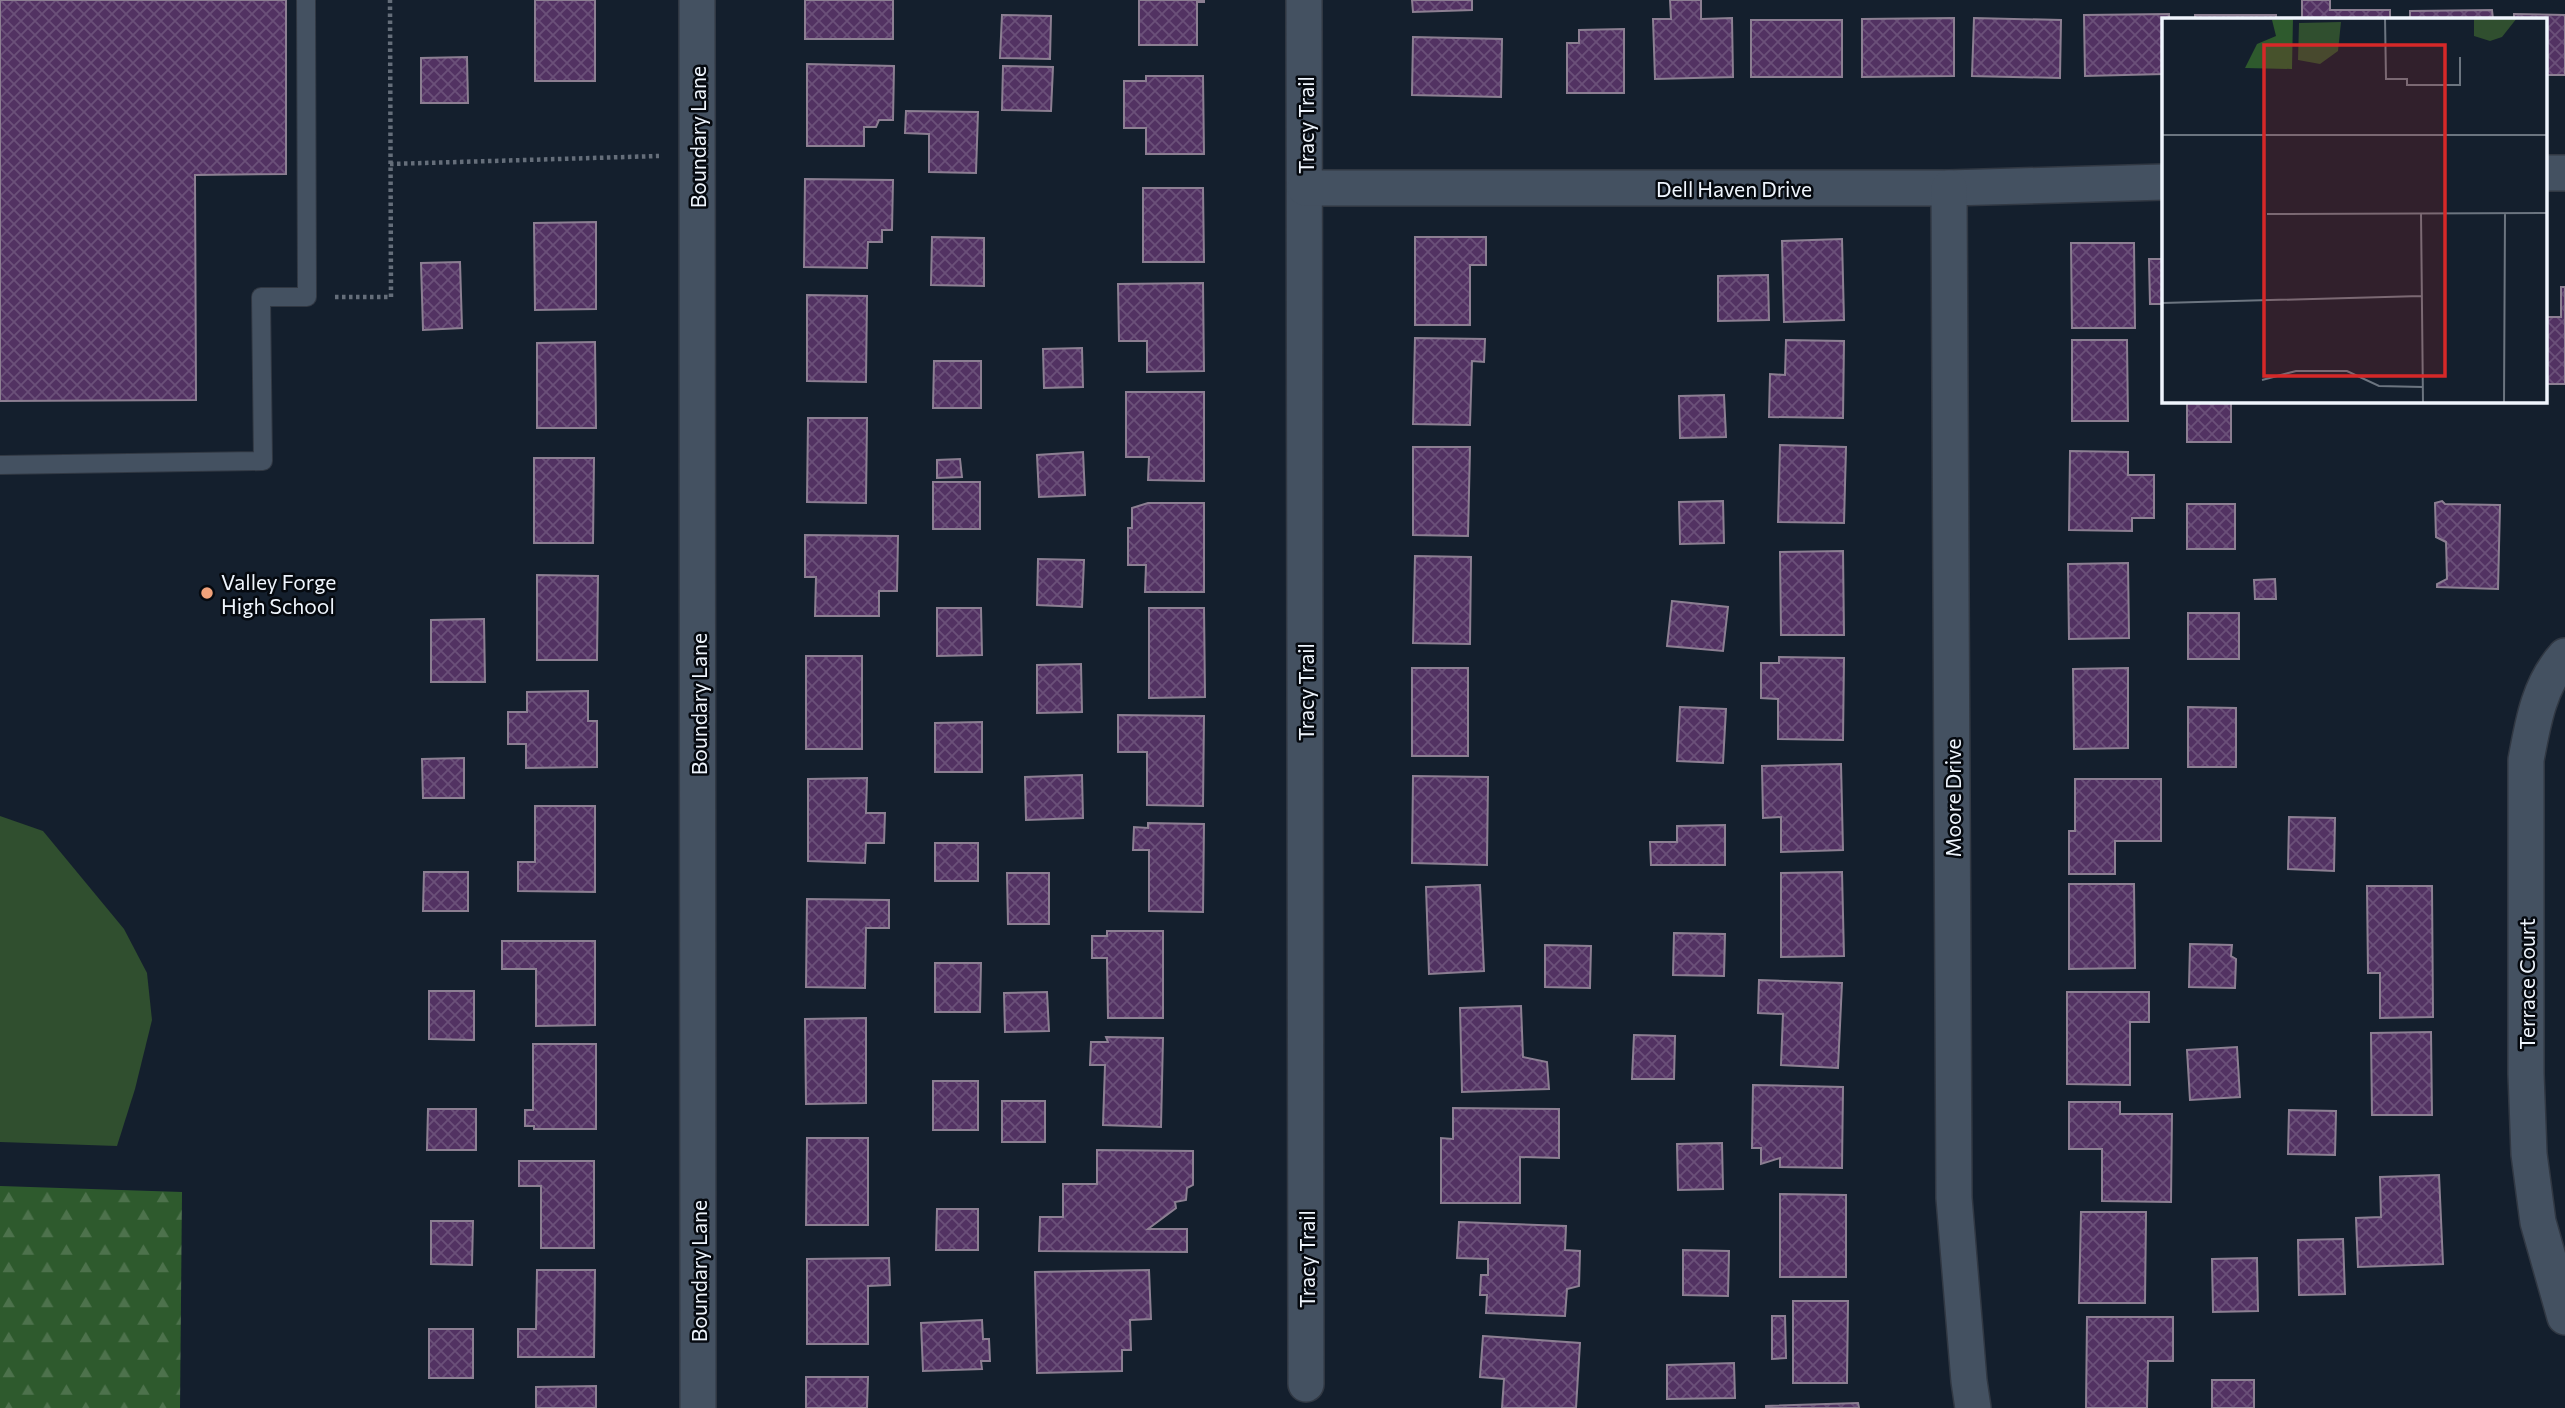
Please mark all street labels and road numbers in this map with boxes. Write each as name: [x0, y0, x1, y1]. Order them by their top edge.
street label: Boundary Lane: [685, 66, 710, 208]
street label: Tracy Trail: [1293, 76, 1318, 174]
street label: Dell Haven Drive: [1656, 176, 1812, 201]
street label: Boundary Lane: [686, 633, 711, 775]
street label: Tracy Trail: [1293, 643, 1318, 741]
street label: Moore Drive: [1940, 738, 1965, 858]
street label: Terrace Court: [2514, 918, 2539, 1050]
street label: Boundary Lane: [686, 1200, 711, 1342]
street label: Tracy Trail: [1294, 1210, 1319, 1308]

